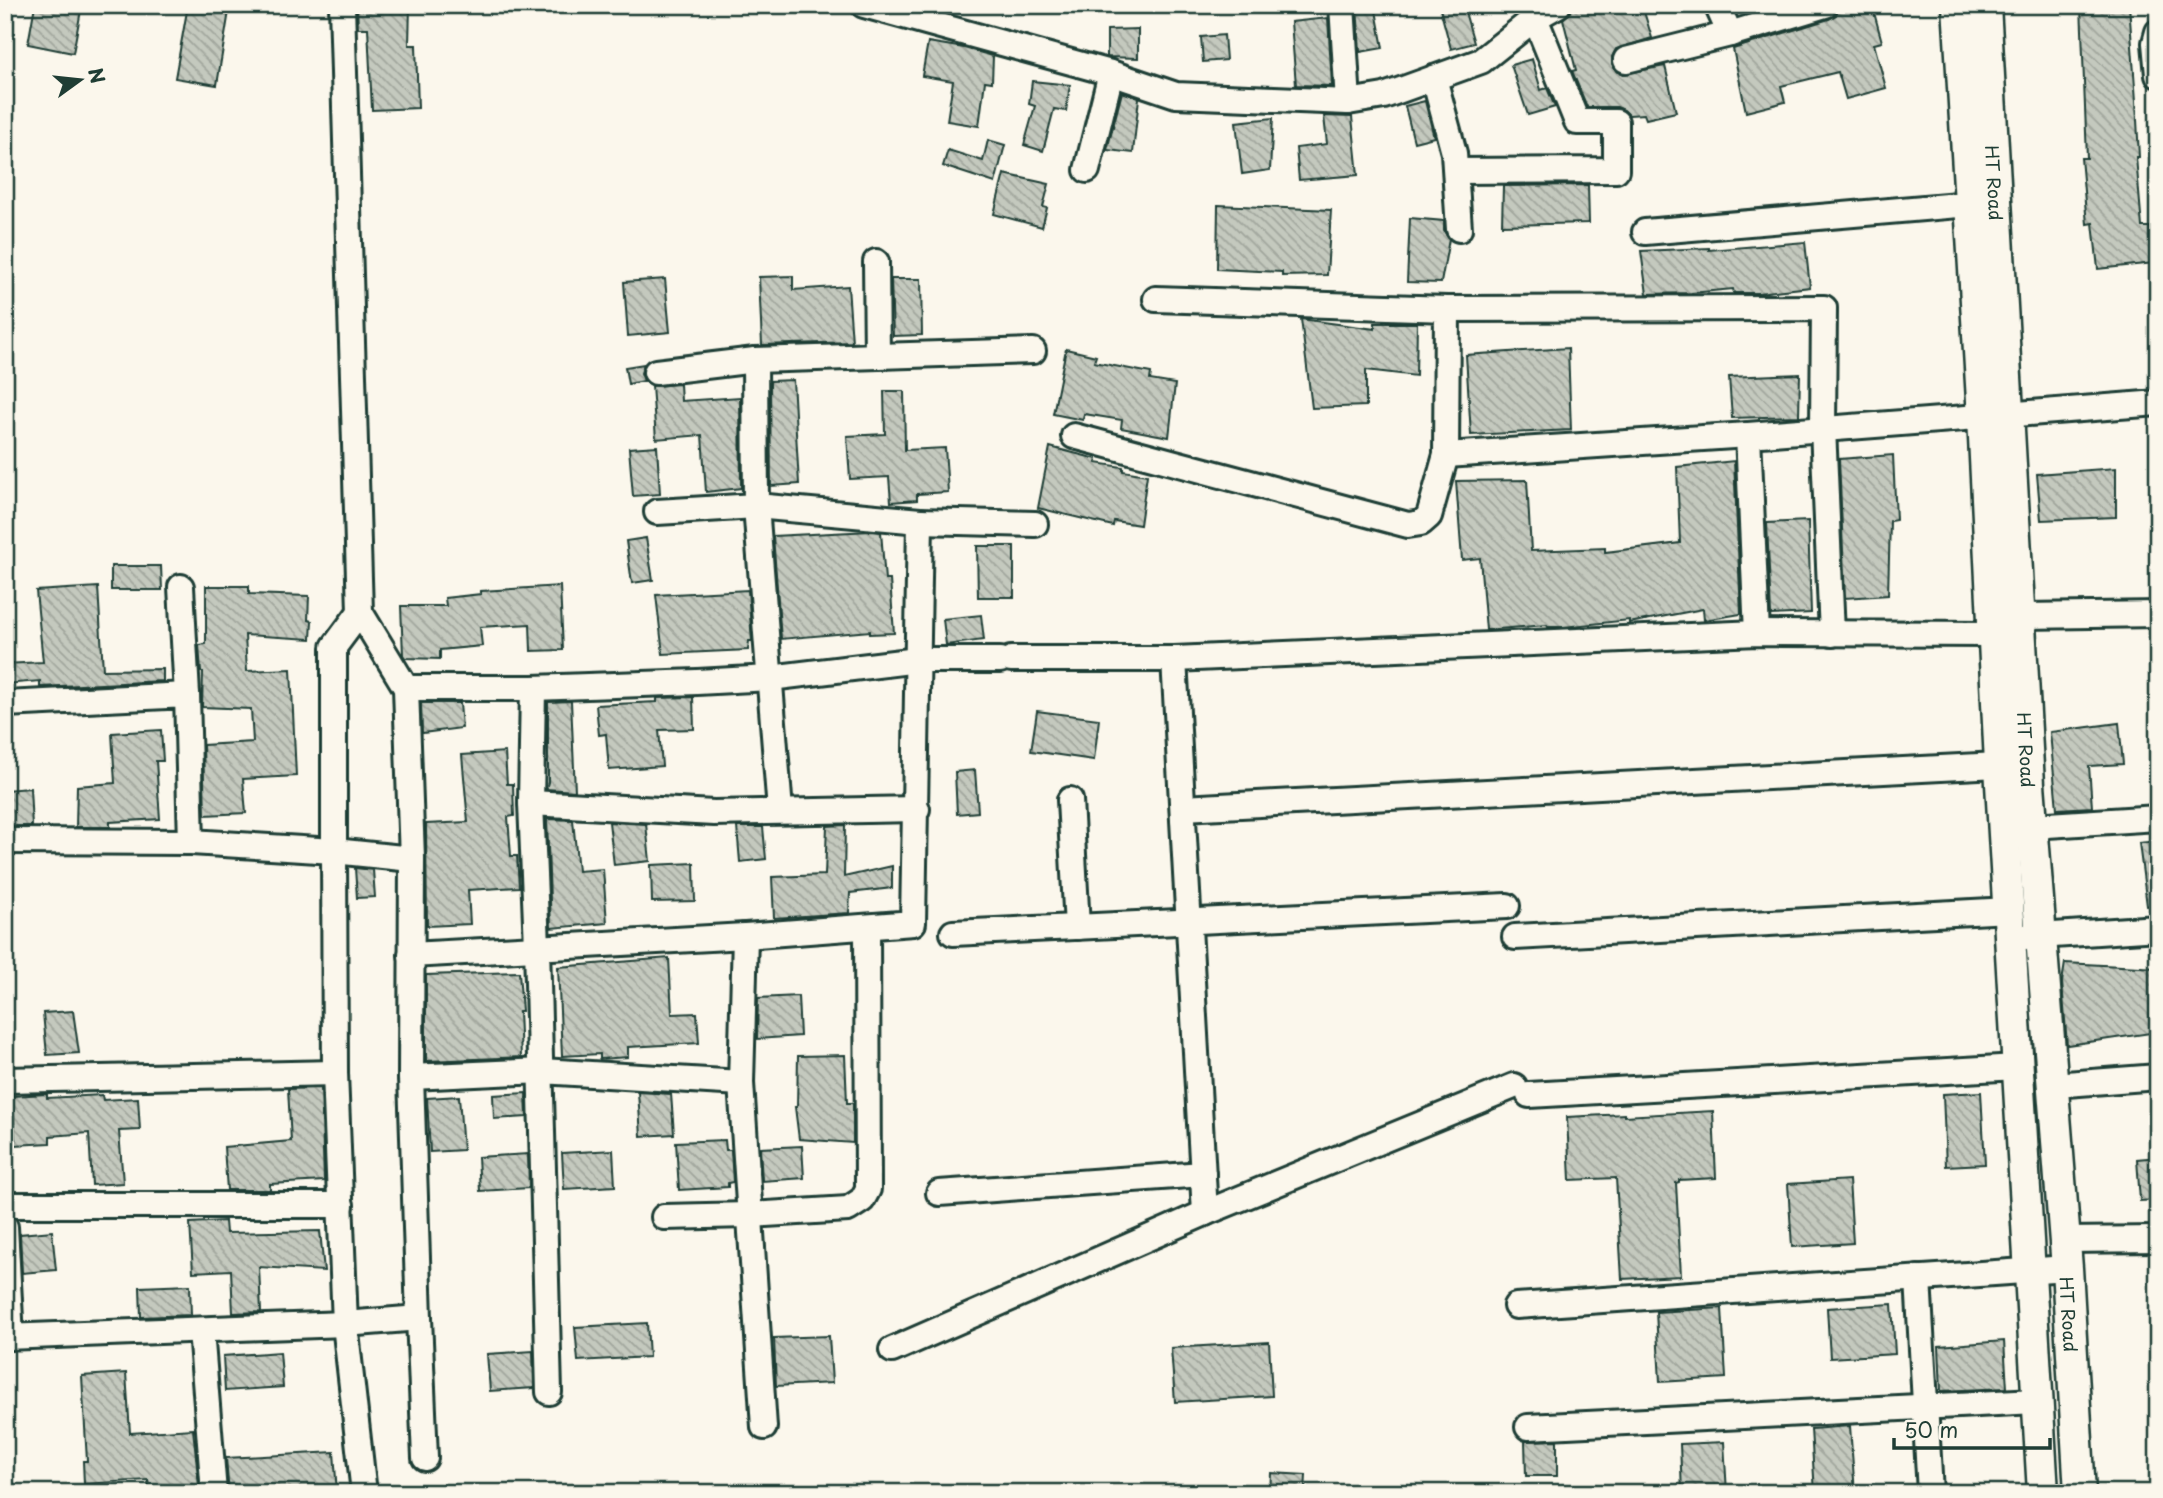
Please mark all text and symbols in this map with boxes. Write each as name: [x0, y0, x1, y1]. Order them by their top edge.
north arrow: [46, 46, 116, 116]
text: N: [82, 64, 113, 86]
street label: HT Road: [1979, 144, 2011, 221]
street label: HT Road: [2011, 711, 2043, 788]
street label: HT Road: [2054, 1276, 2085, 1353]
scale bar: [1894, 1407, 2049, 1451]
text: 50 m: [1904, 1413, 1958, 1445]

